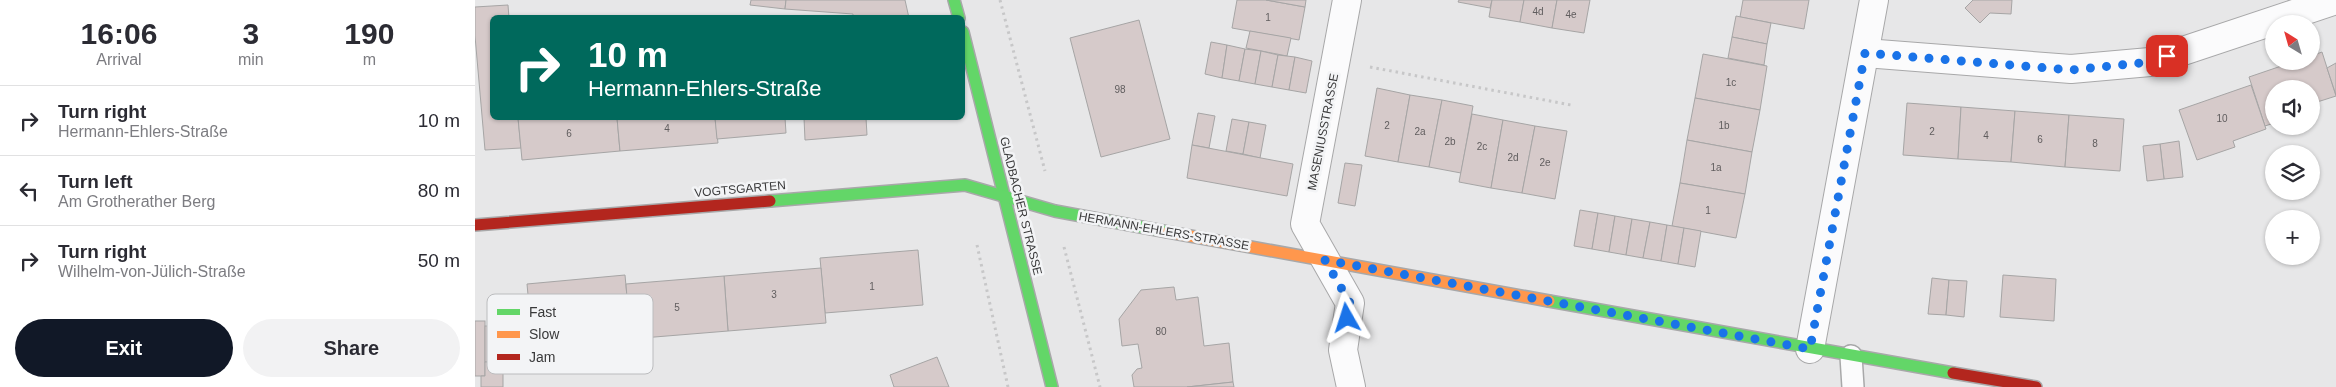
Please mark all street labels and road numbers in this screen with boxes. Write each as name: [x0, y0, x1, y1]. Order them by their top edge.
street label: MASENIUSSTRASSE: [1305, 72, 1341, 192]
street label: GLADBACHER STRASSE: [997, 135, 1045, 277]
street label: VOGTSGARTEN: [694, 178, 786, 200]
street label: HERMANN-EHLERS-STRASSE: [1078, 209, 1250, 253]

